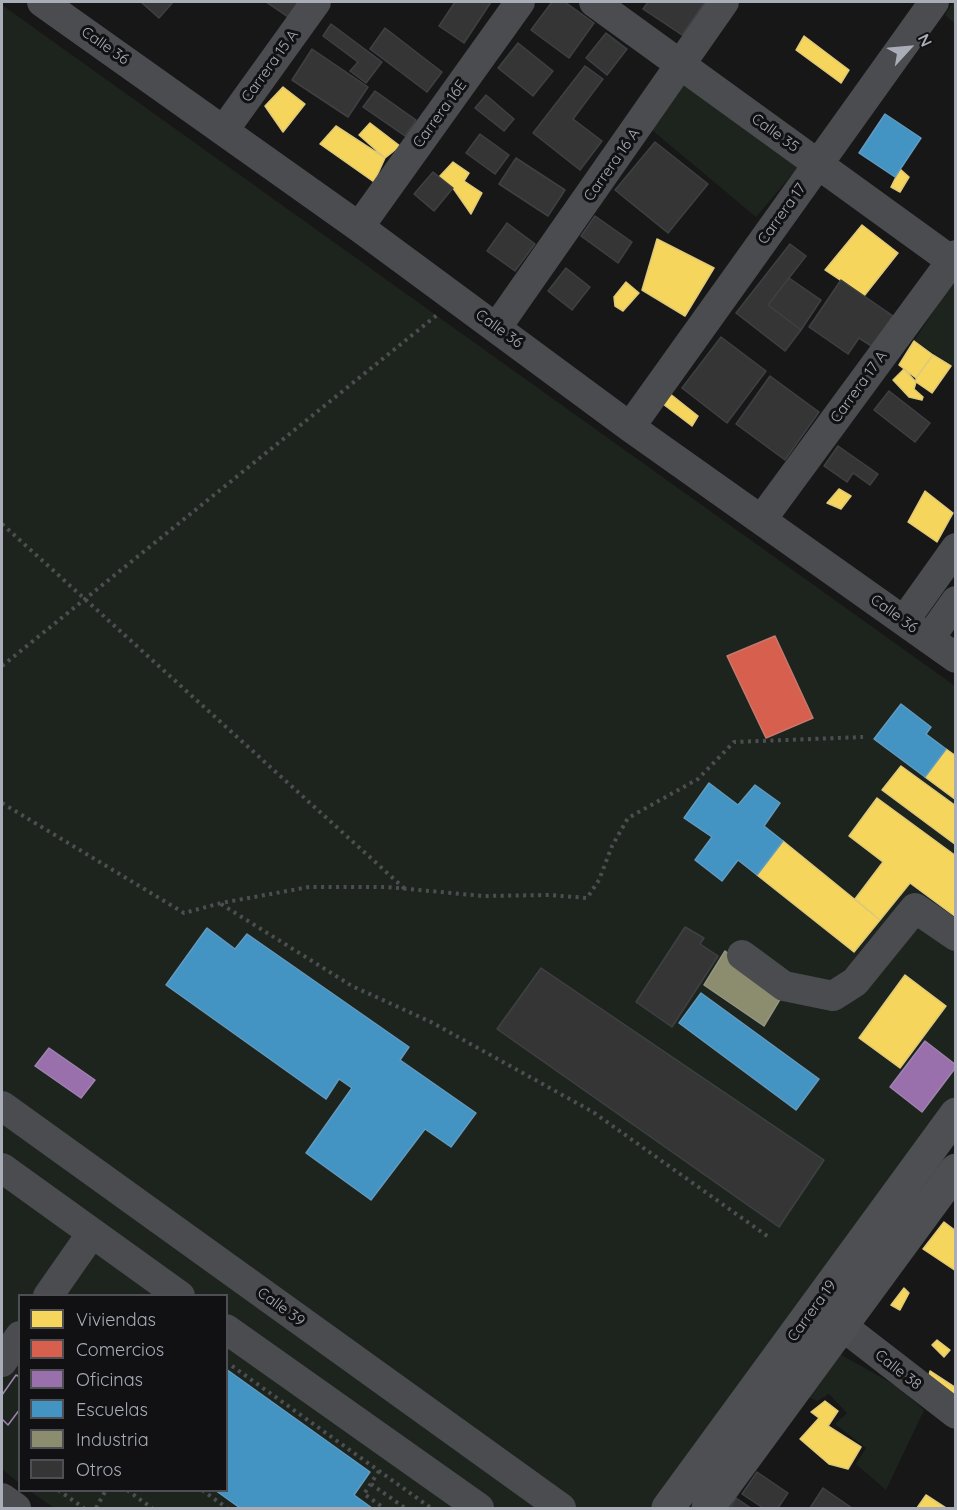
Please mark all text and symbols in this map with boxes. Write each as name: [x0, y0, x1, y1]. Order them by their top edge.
north arrow: [879, 18, 939, 78]
street label: Calle 36: [78, 23, 132, 69]
street label: Carrera 15 A: [238, 26, 302, 106]
text: N: [914, 30, 937, 50]
street label: Carrera 16E: [409, 77, 471, 151]
street label: Calle 35: [748, 110, 802, 156]
street label: Carrera 16 A: [580, 125, 644, 205]
street label: Carrera 17: [754, 180, 810, 248]
street label: Calle 36: [472, 306, 526, 352]
street label: Carrera 17 A: [827, 348, 891, 426]
street label: Calle 36: [867, 591, 921, 637]
street label: Carrera 19: [784, 1277, 840, 1345]
street label: Calle 39: [254, 1284, 308, 1330]
legend: [18, 1294, 228, 1492]
text: Viviendas: [76, 1308, 156, 1331]
text: Comercios: [76, 1338, 164, 1361]
street label: Calle 38: [871, 1346, 925, 1394]
text: Oficinas: [76, 1368, 143, 1391]
text: Escuelas: [76, 1398, 148, 1421]
text: Industria: [76, 1428, 149, 1451]
text: Otros: [76, 1458, 122, 1481]

